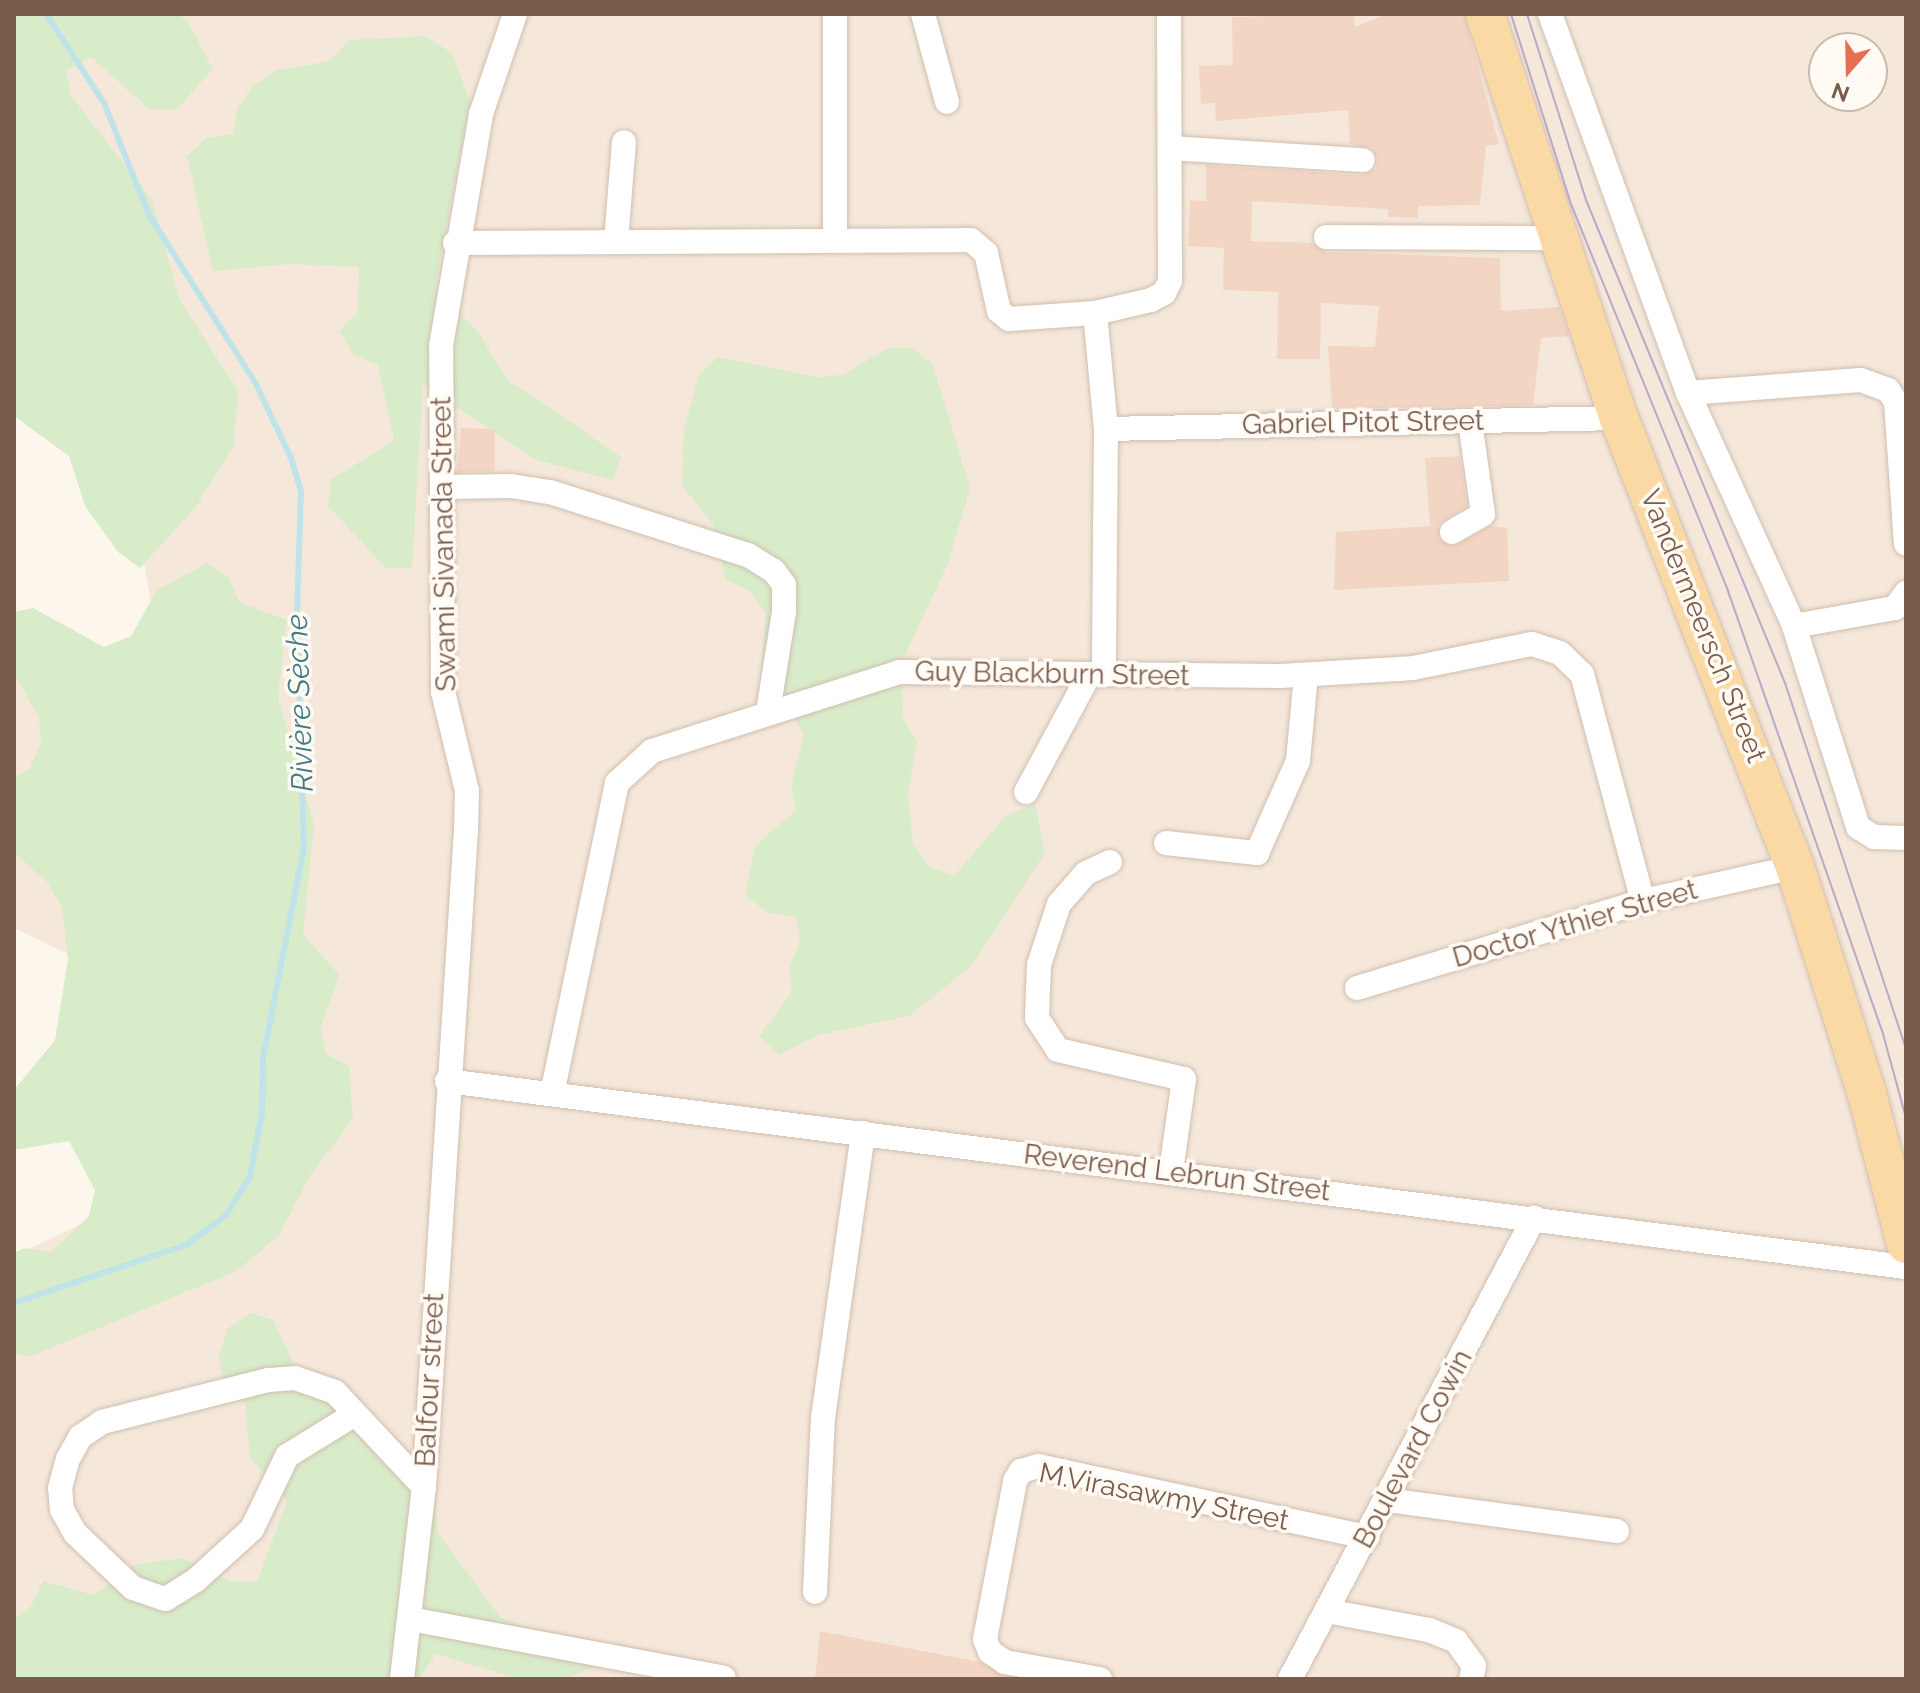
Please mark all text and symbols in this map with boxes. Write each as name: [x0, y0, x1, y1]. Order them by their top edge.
north arrow: [1808, 32, 1888, 112]
text: N: [1828, 78, 1853, 108]
street label: Swami Sivanada Street: [425, 396, 463, 692]
street label: Gabriel Pitot Street: [1241, 404, 1485, 442]
street label: Vandermeersch Street: [1633, 485, 1773, 767]
water label: Rivière Sèche: [279, 614, 321, 792]
street label: Guy Blackburn Street: [914, 655, 1190, 693]
street label: Doctor Ythier Street: [1448, 873, 1702, 975]
street label: Reverend Lebrun Street: [1022, 1138, 1332, 1208]
street label: Balfour street: [409, 1292, 451, 1468]
street label: Boulevard Cowin: [1347, 1344, 1479, 1554]
street label: M.Virasawmy Street: [1036, 1456, 1292, 1538]

